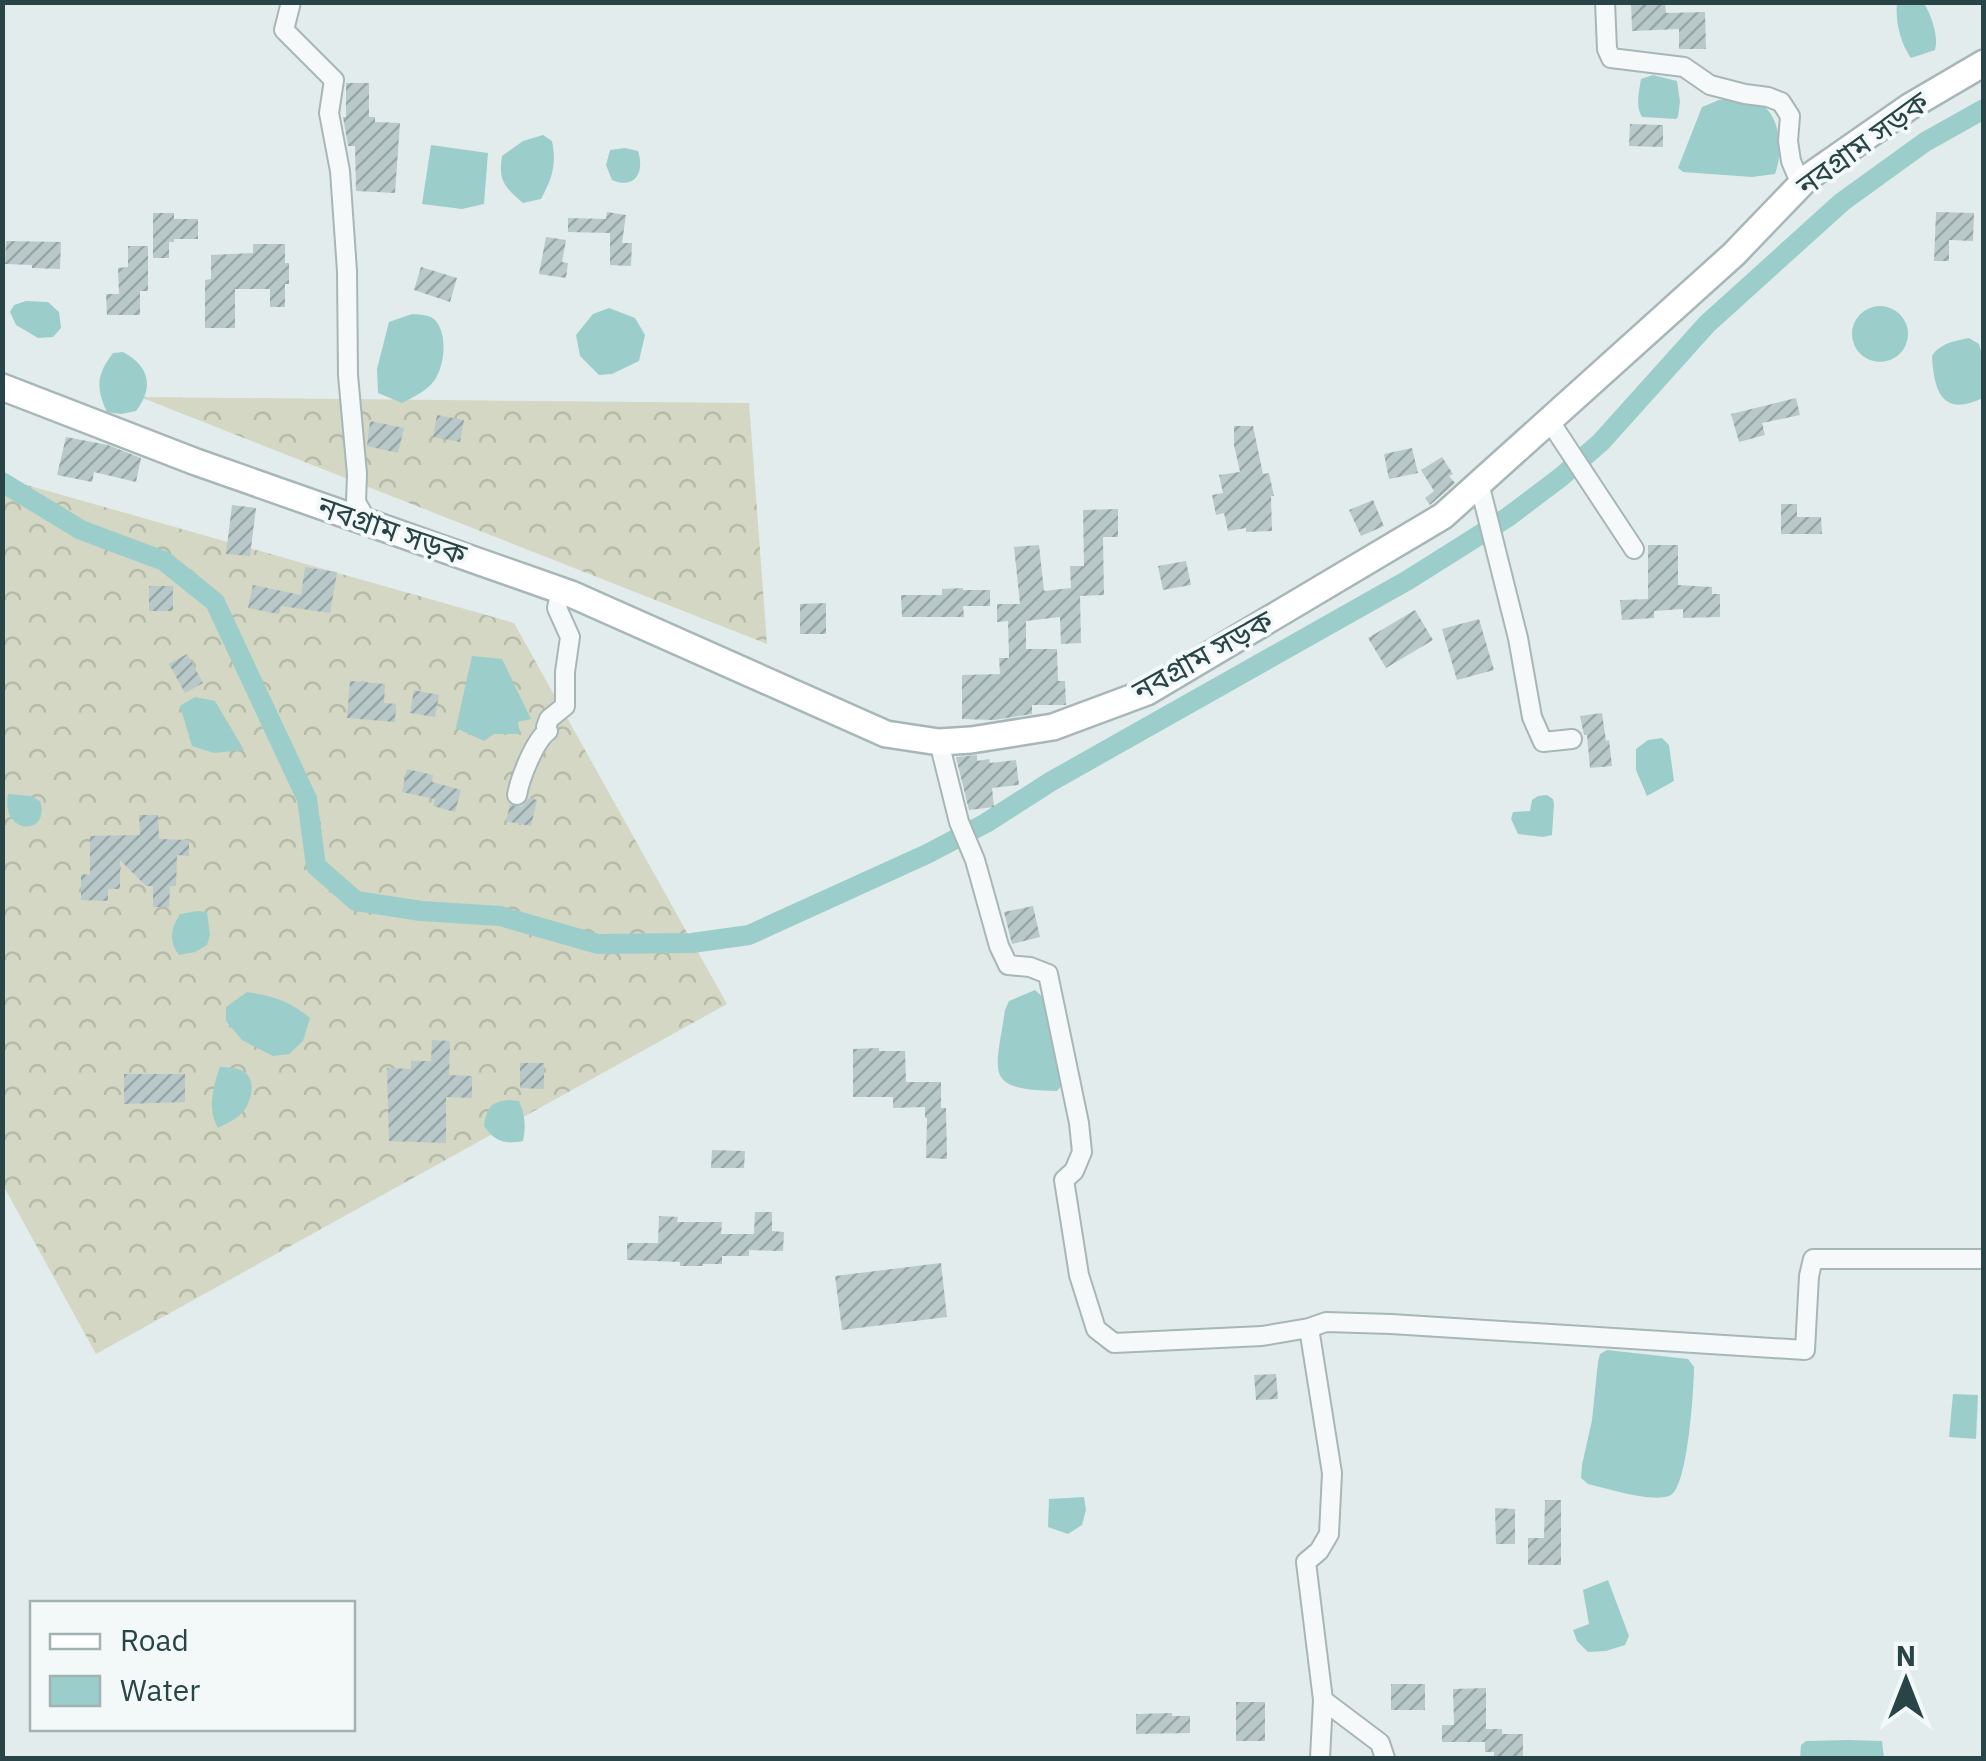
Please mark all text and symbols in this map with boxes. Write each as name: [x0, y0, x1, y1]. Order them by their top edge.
street label: নবগ্রাম সড়ক: [1787, 81, 1937, 205]
street label: নবগ্রাম সড়ক: [312, 486, 473, 573]
street label: নবগ্রাম সড়ক: [1124, 600, 1280, 710]
legend: [30, 1601, 355, 1731]
text: Road: [120, 1620, 189, 1659]
north arrow: [1856, 1631, 1956, 1731]
text: N: [1896, 1637, 1916, 1674]
text: Water: [120, 1670, 200, 1709]

